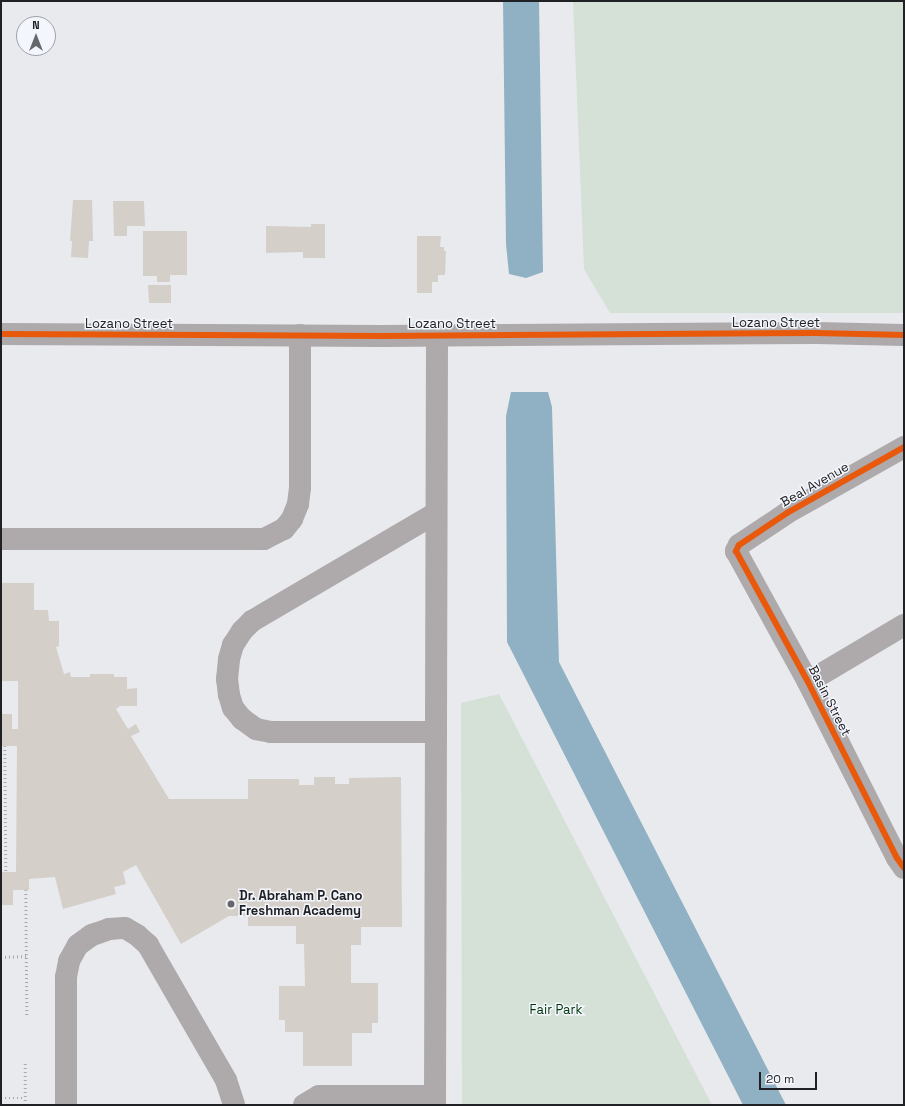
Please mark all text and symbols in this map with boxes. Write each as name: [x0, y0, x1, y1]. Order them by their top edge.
north arrow: [16, 16, 56, 56]
text: N: [32, 18, 40, 32]
street label: Lozano Street: [732, 315, 820, 331]
street label: Lozano Street: [85, 316, 173, 332]
street label: Lozano Street: [408, 316, 496, 332]
street label: Beal Avenue: [778, 459, 852, 511]
street label: Basin Street: [805, 663, 853, 739]
place label: Dr. Abraham P. Cano Freshman Academy: [239, 889, 364, 920]
marker: Dr. Abraham P. Cano Freshman Academy: [226, 899, 236, 909]
park label: Fair Park: [530, 1002, 582, 1018]
scale bar: [761, 1064, 819, 1090]
text: 20 m: [766, 1071, 794, 1087]

